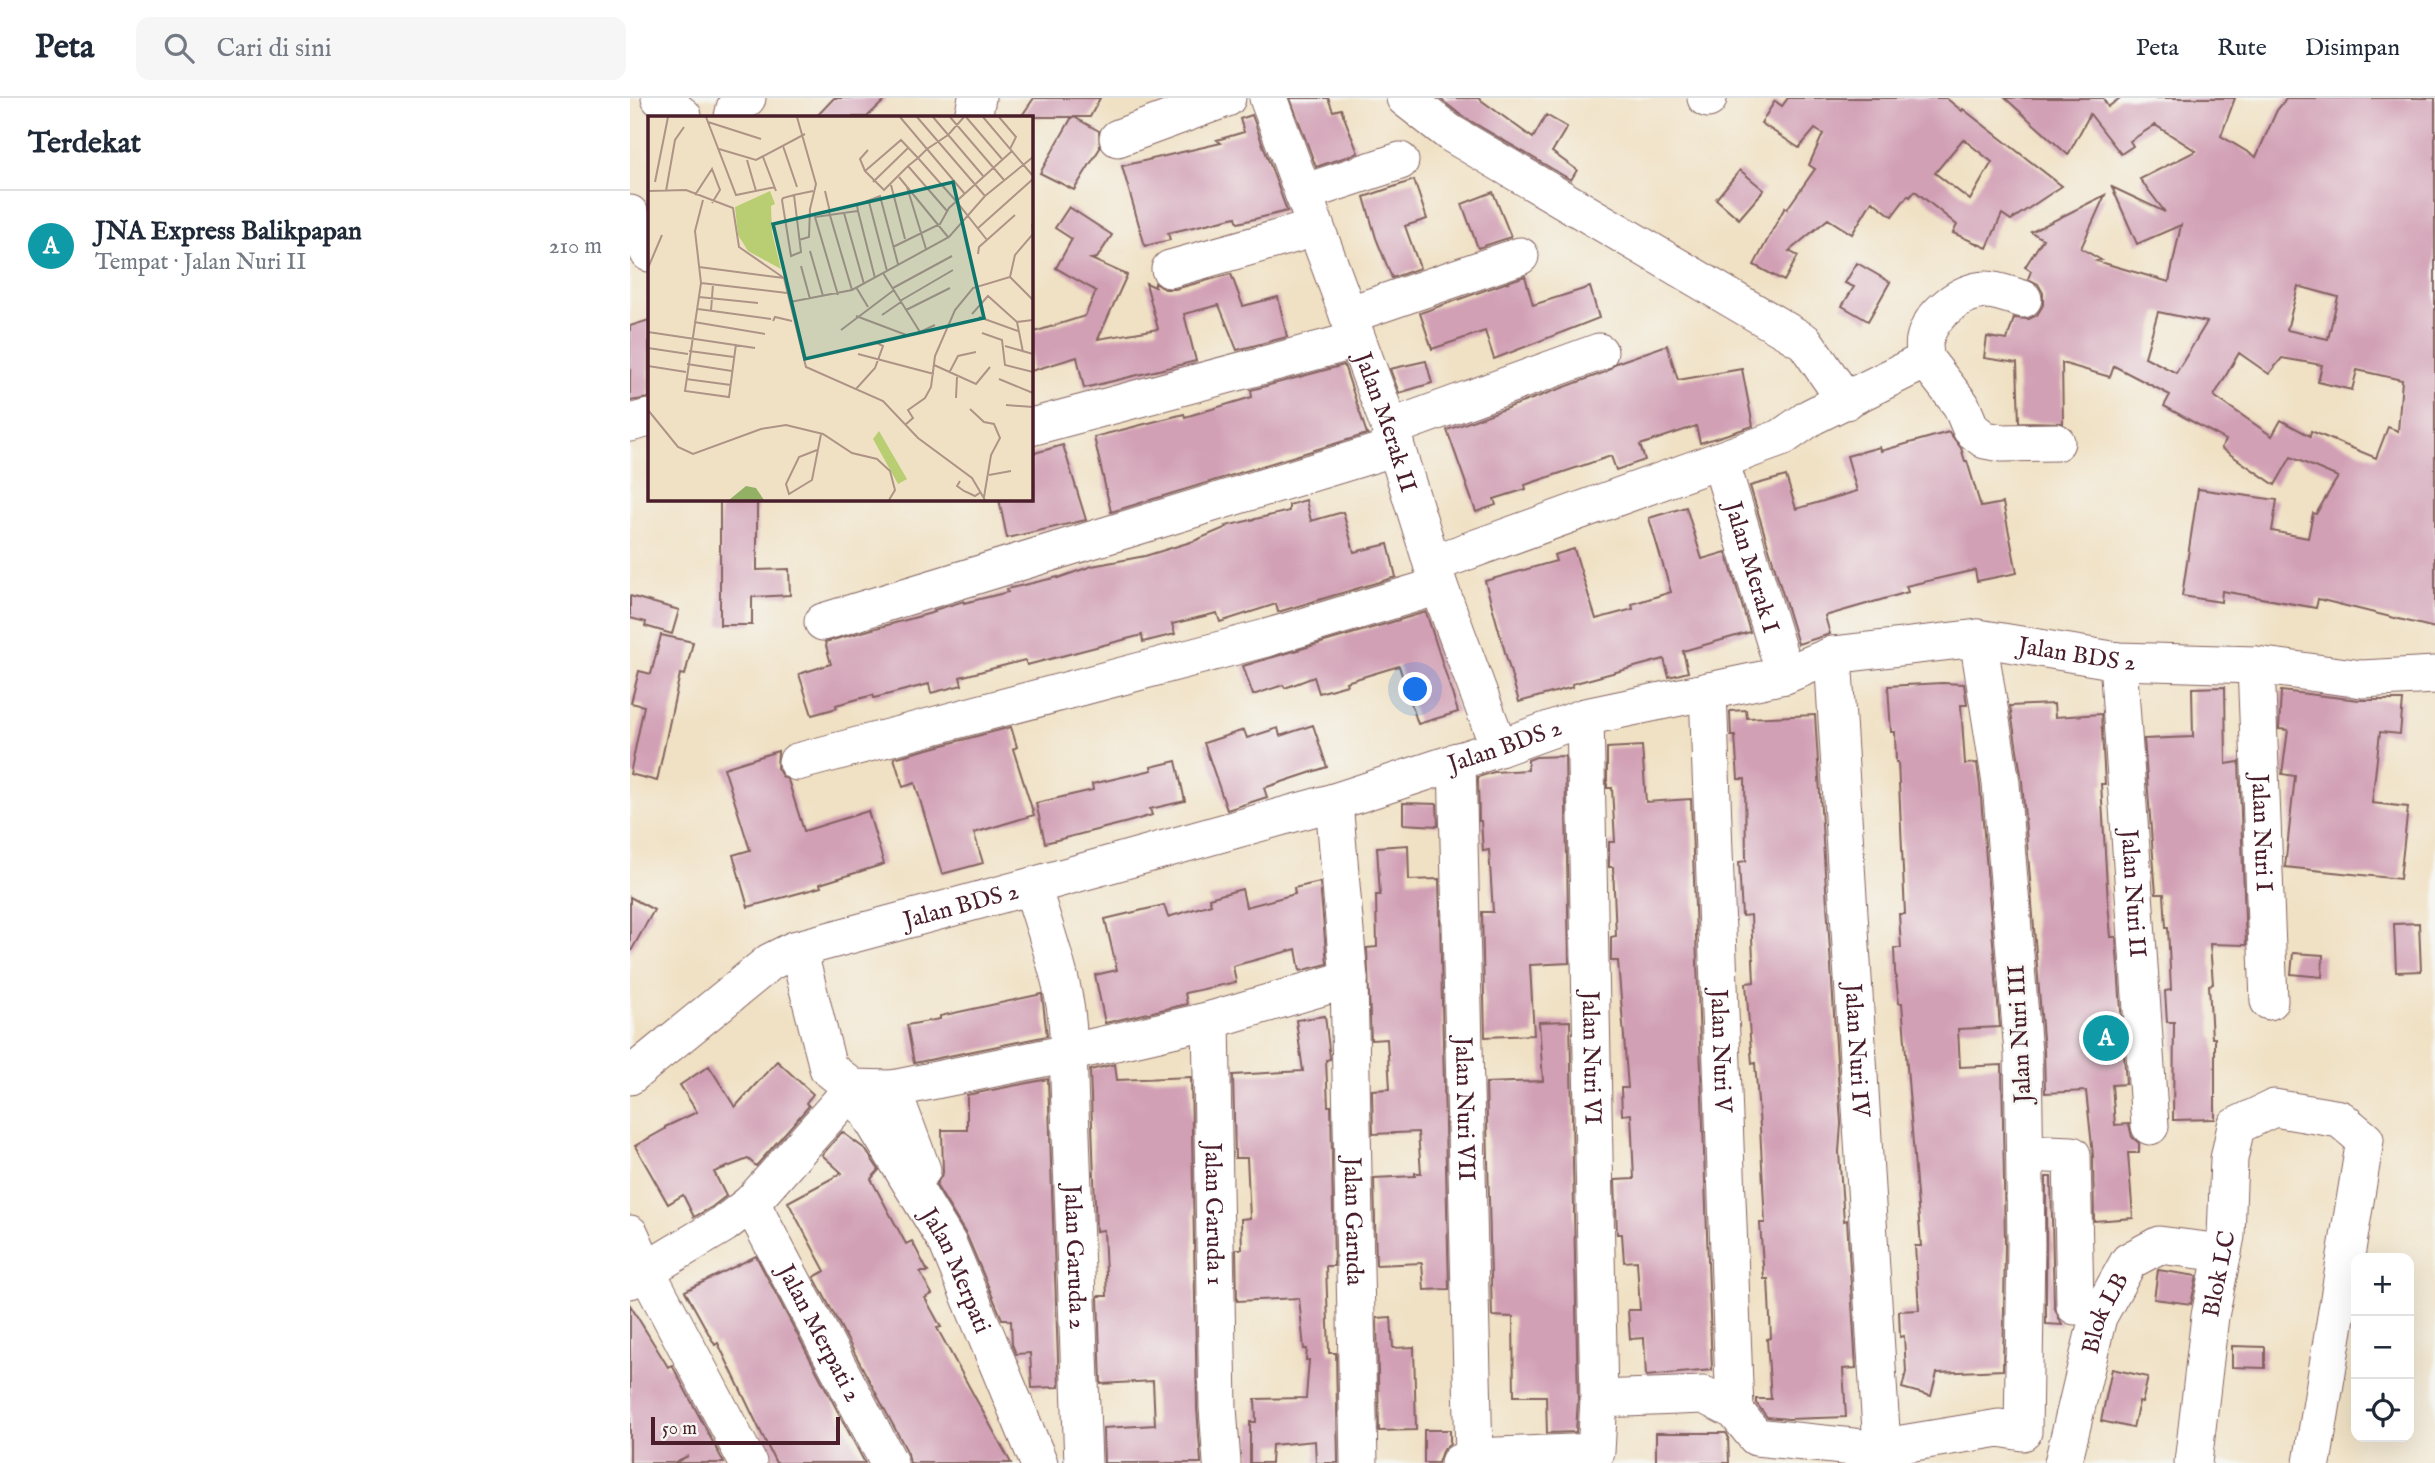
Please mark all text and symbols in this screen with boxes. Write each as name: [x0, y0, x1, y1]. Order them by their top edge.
search box: [136, 17, 626, 80]
text: Peta: [35, 27, 94, 69]
icon: search: [160, 29, 198, 67]
text: Cari di sini: [216, 32, 332, 65]
text: Peta: [2136, 33, 2179, 64]
text: Rute: [2217, 33, 2267, 64]
text: Disimpan: [2305, 33, 2400, 64]
inset map: [648, 116, 1032, 500]
text: Terdekat: [28, 125, 141, 163]
text: JNA Express Balikpapan: [95, 215, 362, 248]
text: A: [43, 232, 59, 261]
text: 210 m: [549, 232, 602, 261]
text: Tempat · Jalan Nuri II: [95, 248, 306, 277]
street label: Jalan Merak II: [1345, 346, 1423, 496]
street label: Jalan Merak I: [1716, 495, 1785, 637]
street label: Jalan BDS 2: [2013, 630, 2136, 679]
your location: [1398, 672, 1432, 706]
street label: Jalan BDS 2: [1441, 713, 1566, 782]
street label: Jalan Nuri I: [2243, 770, 2279, 892]
street label: Jalan Nuri II: [2112, 826, 2152, 959]
street label: Jalan BDS 2: [897, 876, 1022, 938]
street label: Jalan Nuri III: [2001, 964, 2040, 1107]
street label: Jalan Nuri IV: [1836, 980, 1876, 1119]
street label: Jalan Nuri V: [1702, 986, 1738, 1114]
street label: Jalan Nuri VI: [1574, 988, 1607, 1125]
pin: A: [2083, 1012, 2129, 1064]
street label: Jalan Nuri VII: [1447, 1034, 1481, 1181]
street label: Jalan Garuda 1: [1196, 1139, 1230, 1286]
street label: Jalan Garuda: [1336, 1154, 1369, 1287]
street label: Jalan Garuda 2: [1056, 1181, 1092, 1330]
street label: Jalan Merpati: [911, 1200, 997, 1338]
street label: Blok LC: [2196, 1228, 2244, 1320]
map controls: [2351, 1253, 2414, 1442]
button: +: [2351, 1253, 2414, 1316]
street label: Jalan Merpati 2: [768, 1257, 868, 1408]
street label: Blok LB: [2076, 1267, 2137, 1357]
button: −: [2351, 1316, 2414, 1379]
button: locate: [2351, 1379, 2414, 1442]
scale bar: [651, 1414, 840, 1446]
text: 50 m: [662, 1417, 697, 1441]

